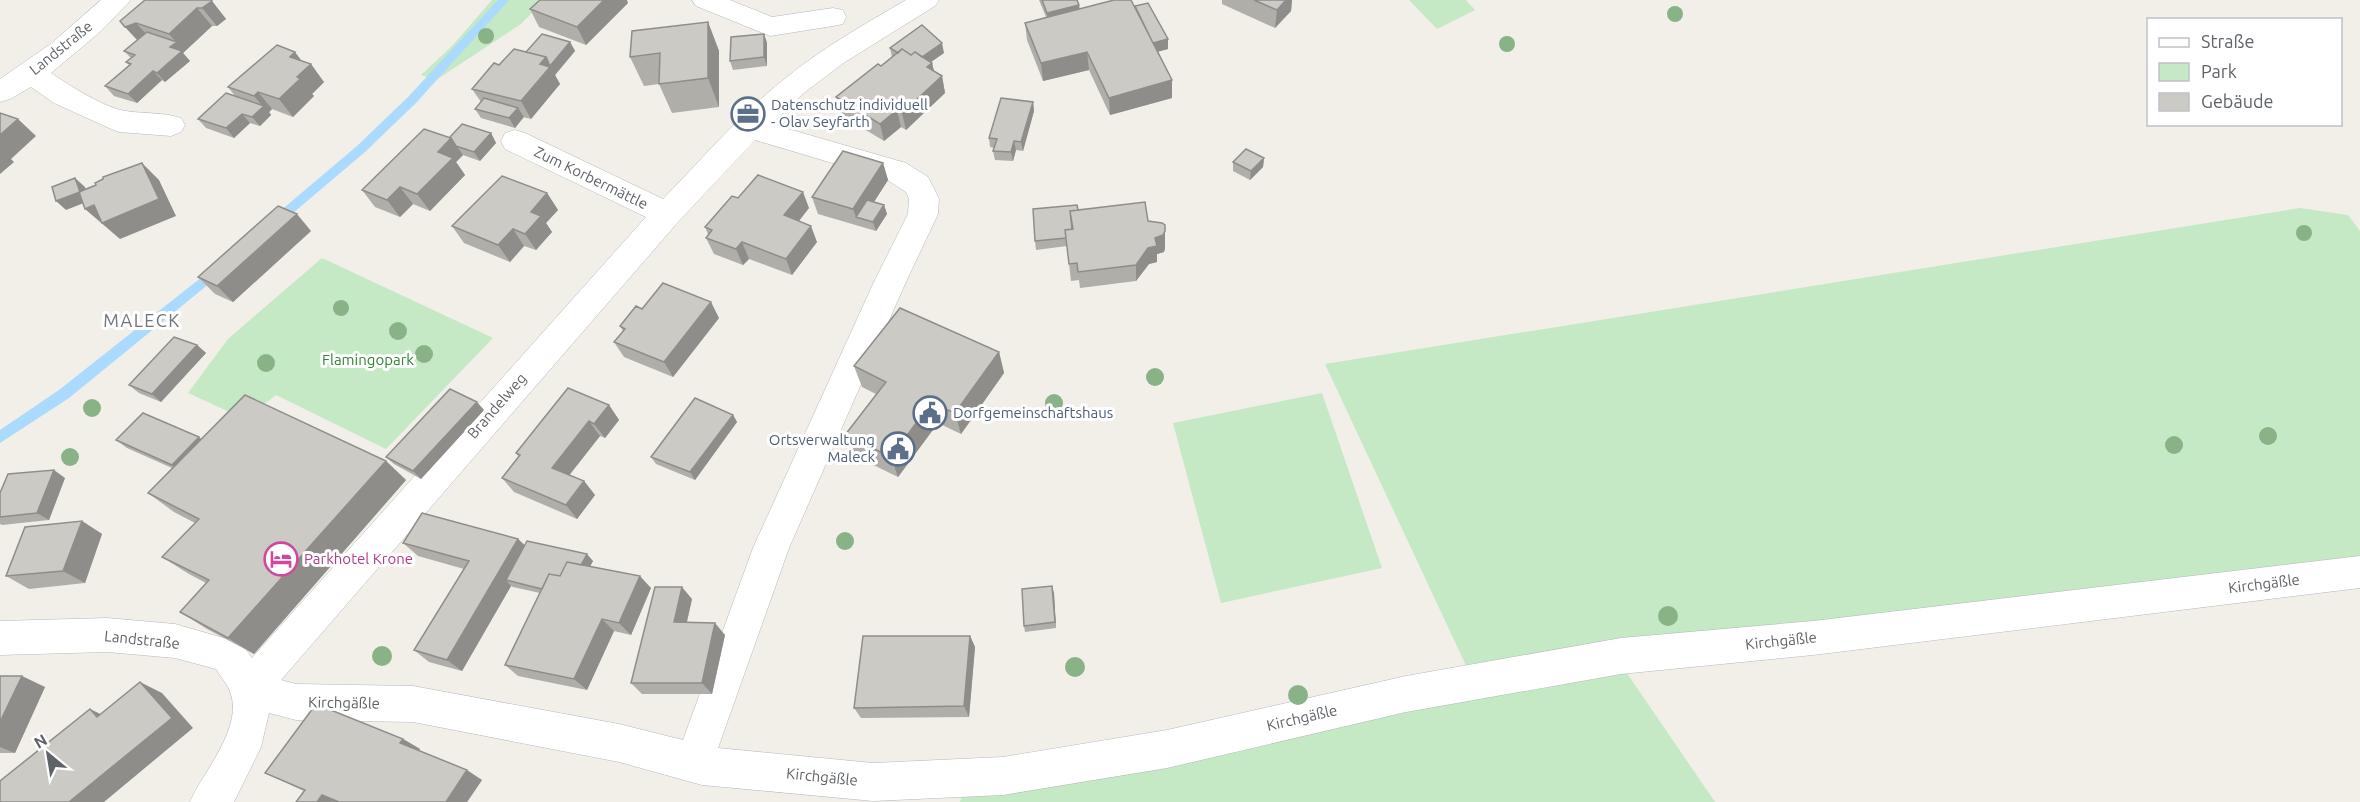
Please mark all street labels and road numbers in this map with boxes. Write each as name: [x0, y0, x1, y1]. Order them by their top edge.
street label: Landstraße: [26, 17, 95, 78]
street label: Zum Korbermättle: [532, 143, 651, 212]
street label: Brandelweg: [464, 370, 530, 442]
street label: Kirchgäßle: [2227, 571, 2301, 596]
street label: Landstraße: [103, 627, 181, 652]
street label: Kirchgäßle: [1744, 628, 1818, 653]
street label: Kirchgäßle: [308, 693, 380, 712]
street label: Kirchgäßle: [1265, 701, 1339, 734]
street label: Kirchgäßle: [785, 764, 859, 789]

